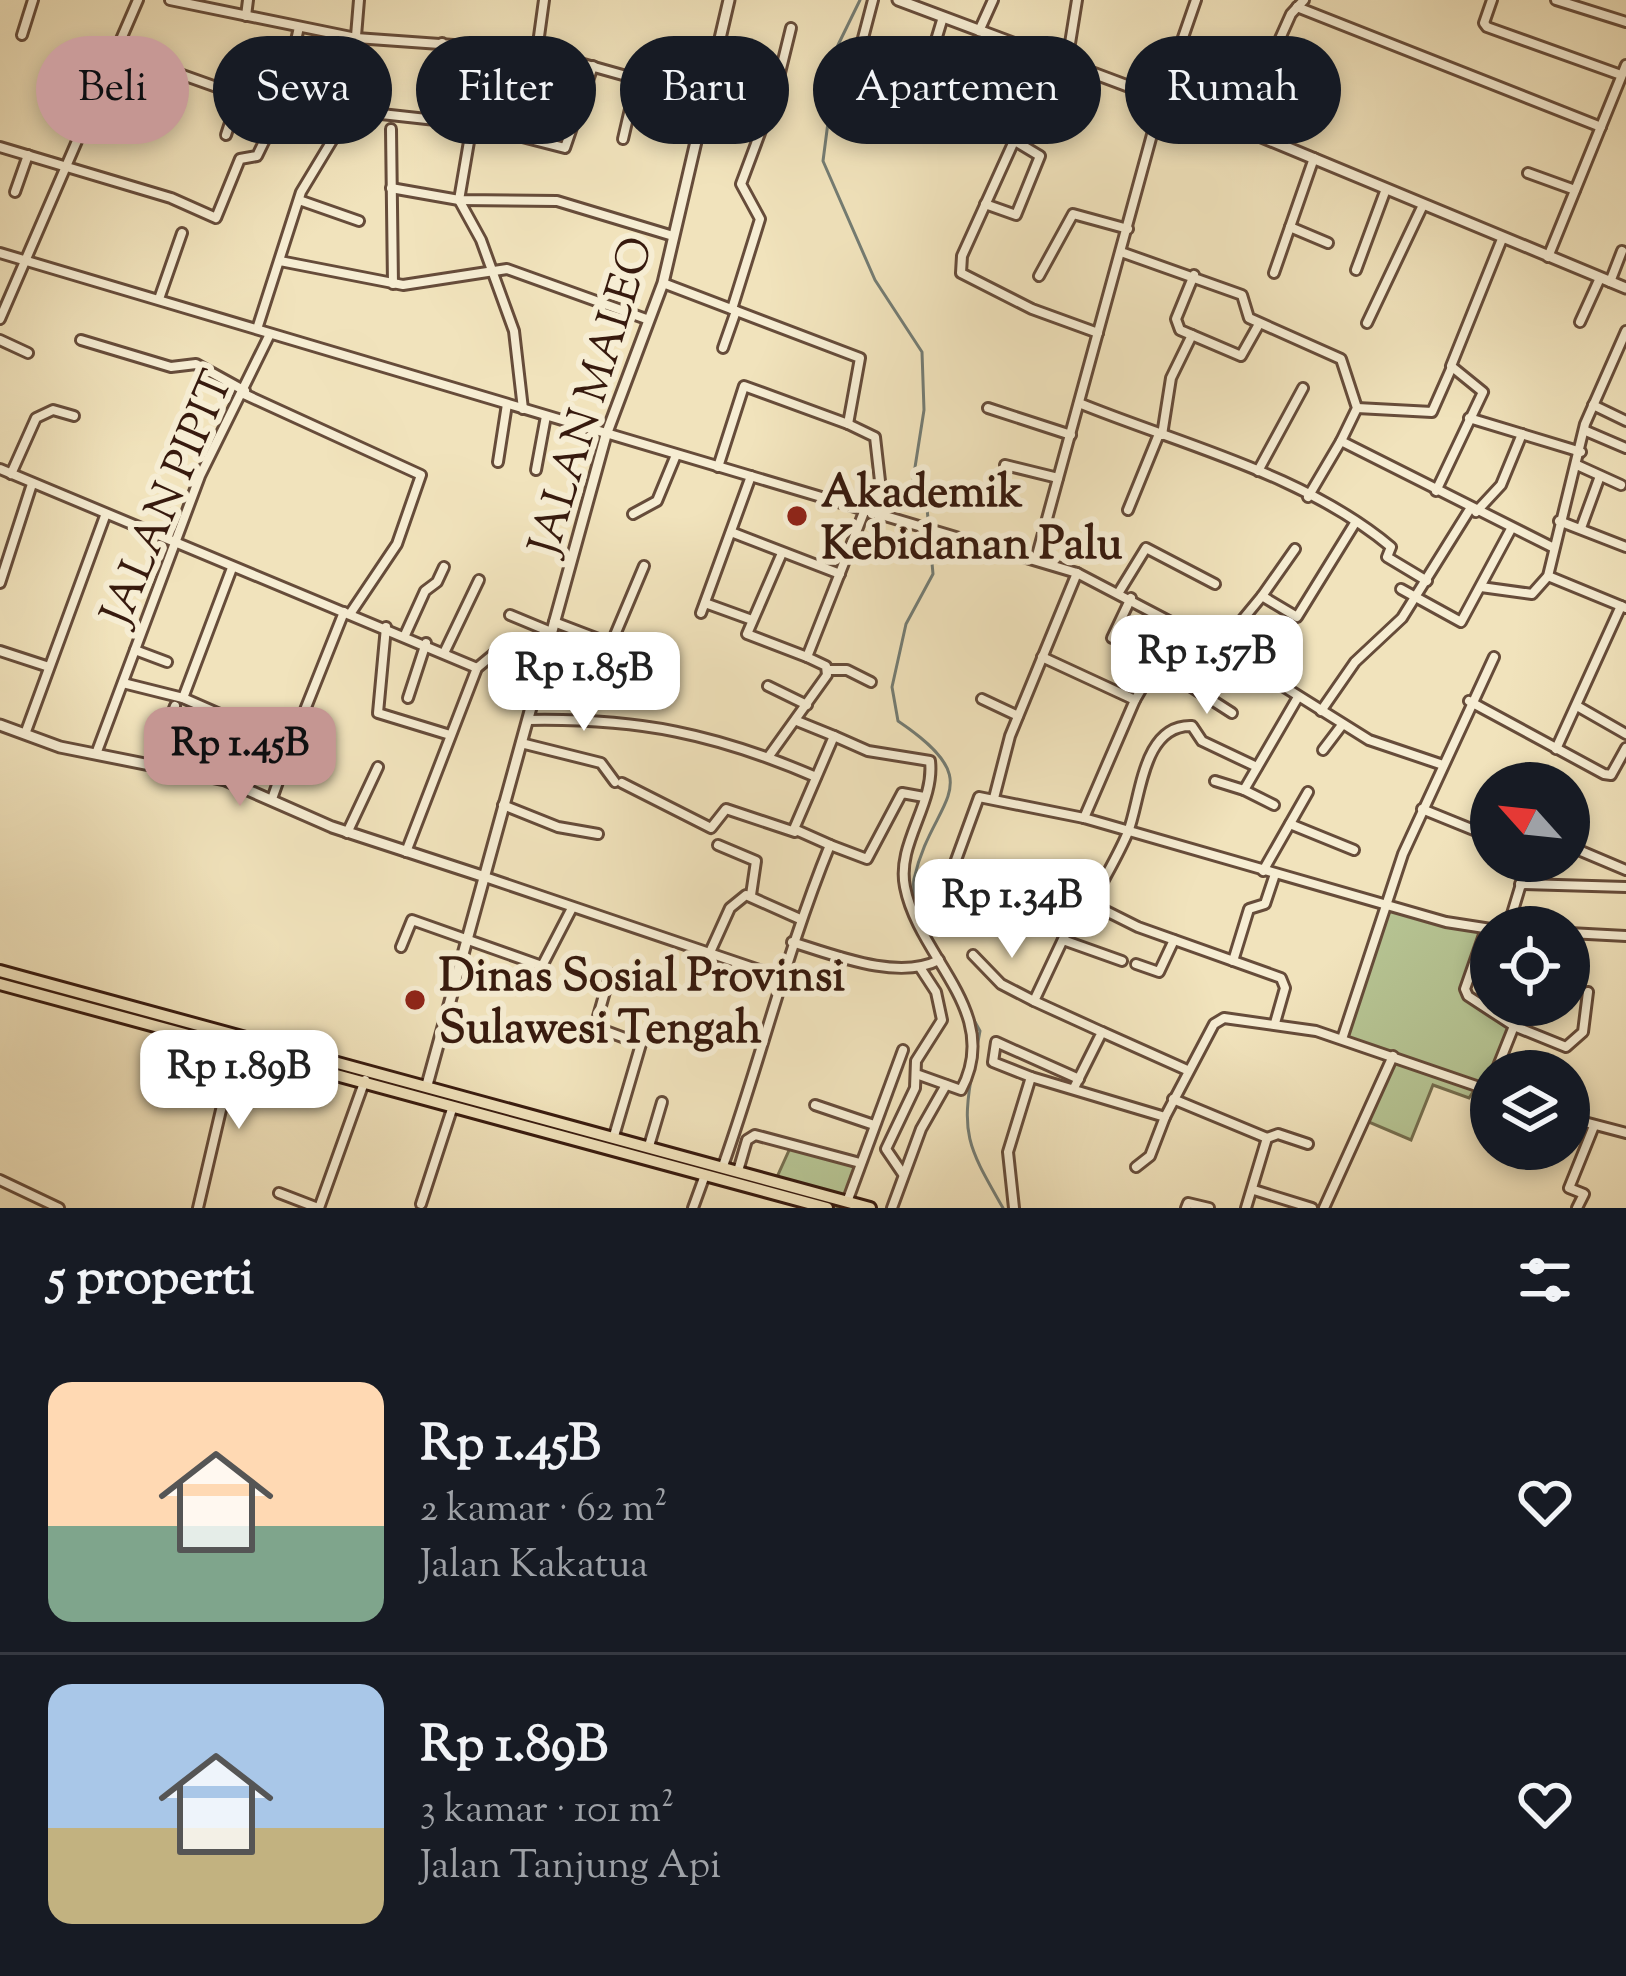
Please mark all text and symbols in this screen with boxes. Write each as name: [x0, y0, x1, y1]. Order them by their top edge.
chip: Beli: [36, 36, 189, 144]
chip: Sewa: [213, 36, 392, 144]
chip: Filter: [416, 36, 596, 144]
chip: Baru: [620, 36, 789, 144]
chip: Apartemen: [813, 36, 1101, 144]
chip: Rumah: [1125, 36, 1341, 144]
street label: JALAN MALEO: [514, 230, 673, 566]
street label: JALAN PIPIT: [86, 362, 253, 639]
place label: Akademik Kebidanan Palu: [821, 463, 1123, 580]
marker: Akademik Kebidanan Palu: [784, 503, 810, 529]
pin: Rp 1.57B: [1083, 615, 1331, 717]
text: Rp 1.57B: [1138, 626, 1276, 682]
pin: Rp 1.85B: [460, 632, 708, 734]
text: Rp 1.85B: [515, 643, 653, 699]
pin: Rp 1.45B: [116, 707, 364, 809]
text: Rp 1.45B: [171, 718, 309, 774]
north arrow: [1470, 762, 1590, 882]
map controls: [1470, 762, 1590, 1170]
pin: Rp 1.34B: [888, 859, 1136, 961]
text: Rp 1.34B: [942, 870, 1082, 926]
button: locate: [1470, 906, 1590, 1026]
place label: Dinas Sosial Provinsi Sulawesi Tengah: [439, 947, 845, 1064]
marker: Dinas Sosial Provinsi Sulawesi Tengah: [402, 987, 428, 1013]
pin: Rp 1.89B: [115, 1030, 363, 1132]
text: Rp 1.89B: [167, 1041, 311, 1097]
button: layers: [1470, 1050, 1590, 1170]
text: 5 properti: [48, 1244, 254, 1317]
icon: filters: [1512, 1247, 1578, 1313]
text: Rp 1.45B: [420, 1410, 601, 1483]
icon: home: [144, 1430, 288, 1574]
icon: heart: [1512, 1469, 1578, 1535]
text: 2 kamar · 62 m²: [420, 1483, 668, 1539]
text: Jalan Kakatua: [420, 1539, 648, 1595]
text: Rp 1.89B: [420, 1711, 608, 1784]
icon: home: [144, 1732, 288, 1876]
icon: heart: [1512, 1771, 1578, 1837]
text: 3 kamar · 101 m²: [420, 1784, 674, 1840]
text: Jalan Tanjung Api: [420, 1840, 721, 1896]

